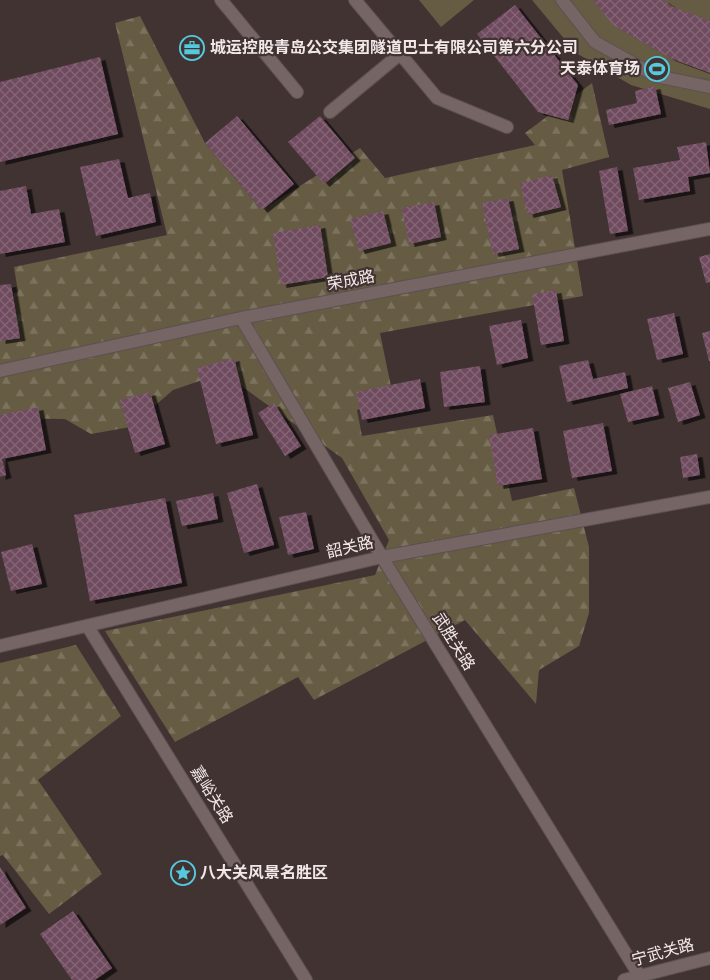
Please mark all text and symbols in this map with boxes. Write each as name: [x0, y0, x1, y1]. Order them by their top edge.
office icon: 城运控股青岛公交集团隧道巴士有限公司第六分公司: [179, 35, 205, 61]
place label: 城运控股青岛公交集团隧道巴士有限公司第六分公司: [210, 38, 578, 58]
sports icon: 天泰体育场: [644, 56, 670, 82]
place label: 天泰体育场: [560, 60, 640, 79]
street label: 荣成路: [326, 267, 376, 295]
street label: 韶关路: [324, 533, 376, 563]
street label: 武胜关路: [428, 610, 478, 674]
street label: 嘉峪关路: [186, 763, 236, 827]
place icon: 八大关风景名胜区: [170, 860, 196, 886]
place label: 八大关风景名胜区: [200, 864, 328, 883]
street label: 宁武关路: [630, 936, 696, 970]

